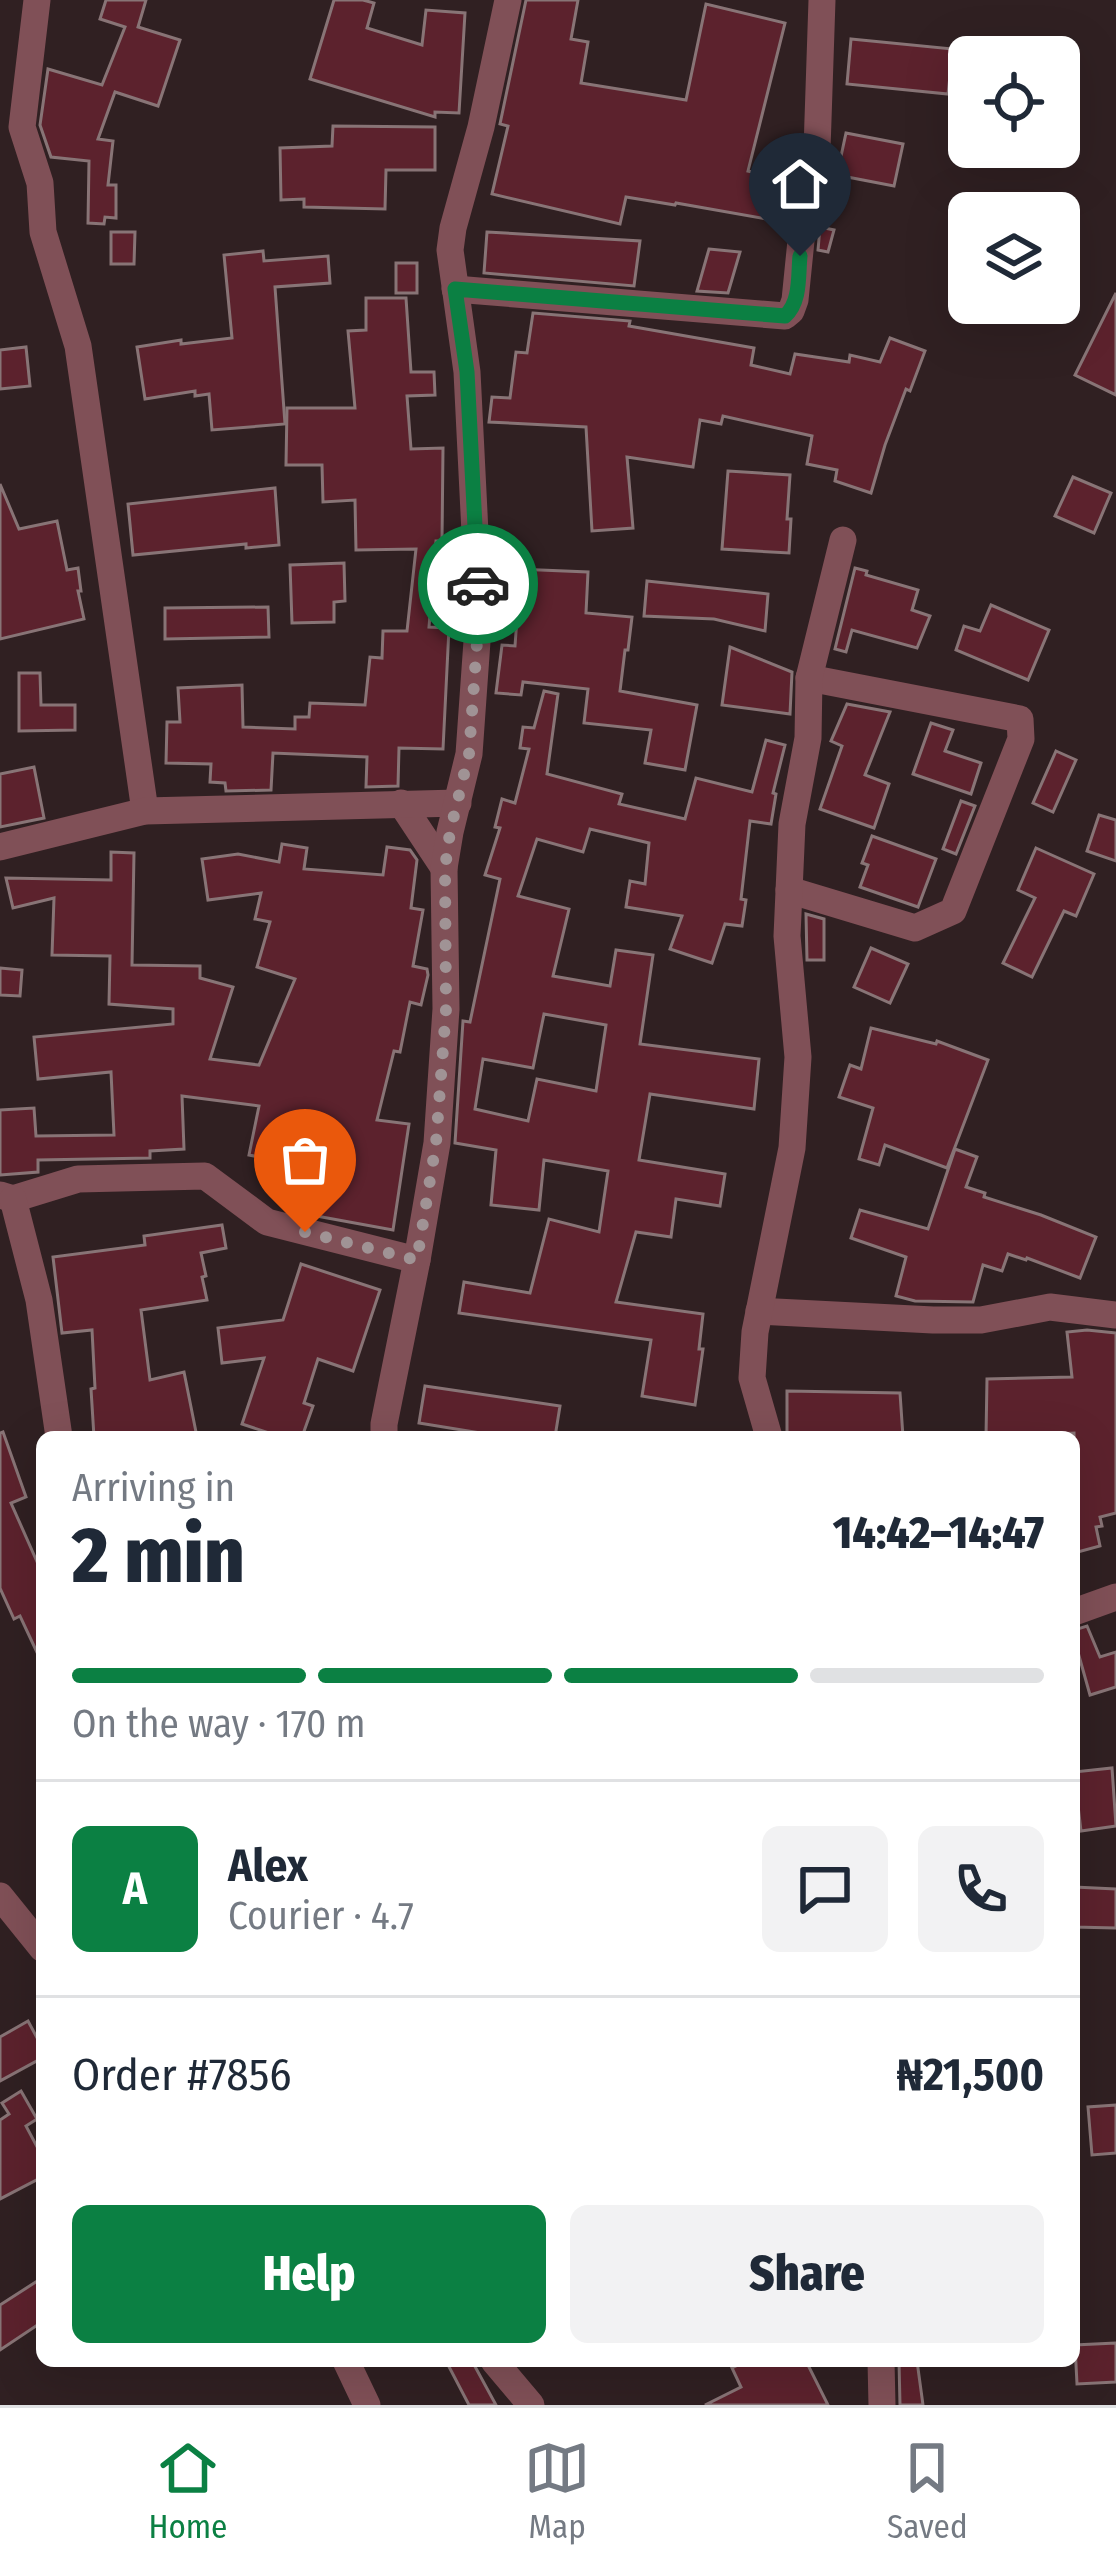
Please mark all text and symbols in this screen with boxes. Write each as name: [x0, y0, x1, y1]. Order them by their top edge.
map controls: [948, 36, 1080, 324]
button: locate: [948, 36, 1080, 168]
pin: [749, 133, 851, 256]
icon: home: [767, 151, 833, 217]
button: layers: [948, 192, 1080, 324]
courier: [418, 524, 538, 644]
icon: car: [445, 551, 511, 617]
pin: [254, 1109, 356, 1232]
icon: bag: [272, 1127, 338, 1193]
text: Arriving in: [72, 1465, 235, 1511]
text: 14:42–14:47: [833, 1506, 1044, 1560]
text: 2 min: [72, 1509, 245, 1603]
text: On the way · 170 m: [72, 1701, 366, 1747]
button: chat: [762, 1826, 888, 1952]
button: phone: [918, 1826, 1044, 1952]
text: Alex: [228, 1839, 308, 1893]
text: A: [123, 1862, 147, 1916]
text: Courier · 4.7: [228, 1893, 414, 1939]
text: Order #7856: [72, 2048, 292, 2102]
text: ₦21,500: [896, 2048, 1044, 2102]
button: Help: [72, 2205, 546, 2343]
button: Share: [570, 2205, 1044, 2343]
tab: Home: [148, 2435, 227, 2547]
tab: Map: [524, 2435, 590, 2547]
tab: Saved: [887, 2435, 968, 2547]

